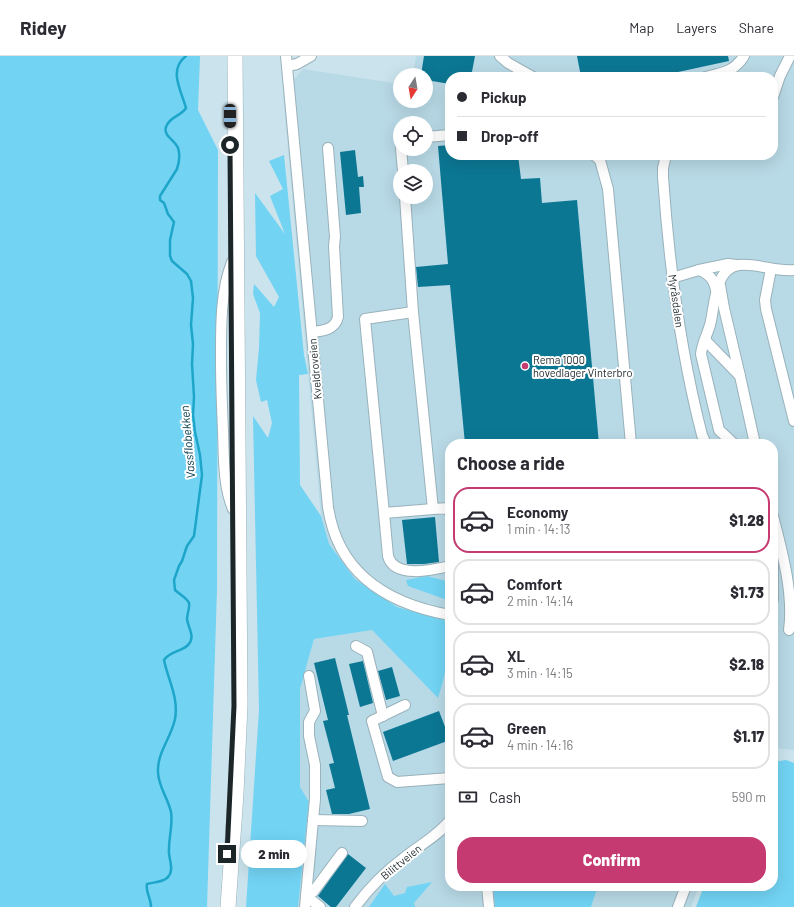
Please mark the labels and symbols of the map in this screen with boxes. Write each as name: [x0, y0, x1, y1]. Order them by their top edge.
north arrow: [393, 68, 433, 108]
car: [224, 104, 236, 128]
route start: [221, 136, 239, 154]
street label: Myråsdalen: [666, 273, 687, 329]
street label: Kveldroveien: [305, 338, 324, 400]
place label: Rema 1000 hovedlager Vinterbro: [533, 353, 633, 379]
marker: Rema 1000 hovedlager Vinterbro: [520, 361, 530, 371]
water label: Vassflobekken: [177, 405, 197, 479]
callout: 2 min: [241, 840, 307, 868]
street label: Bilittveien: [378, 841, 424, 882]
route end: [218, 845, 236, 863]

